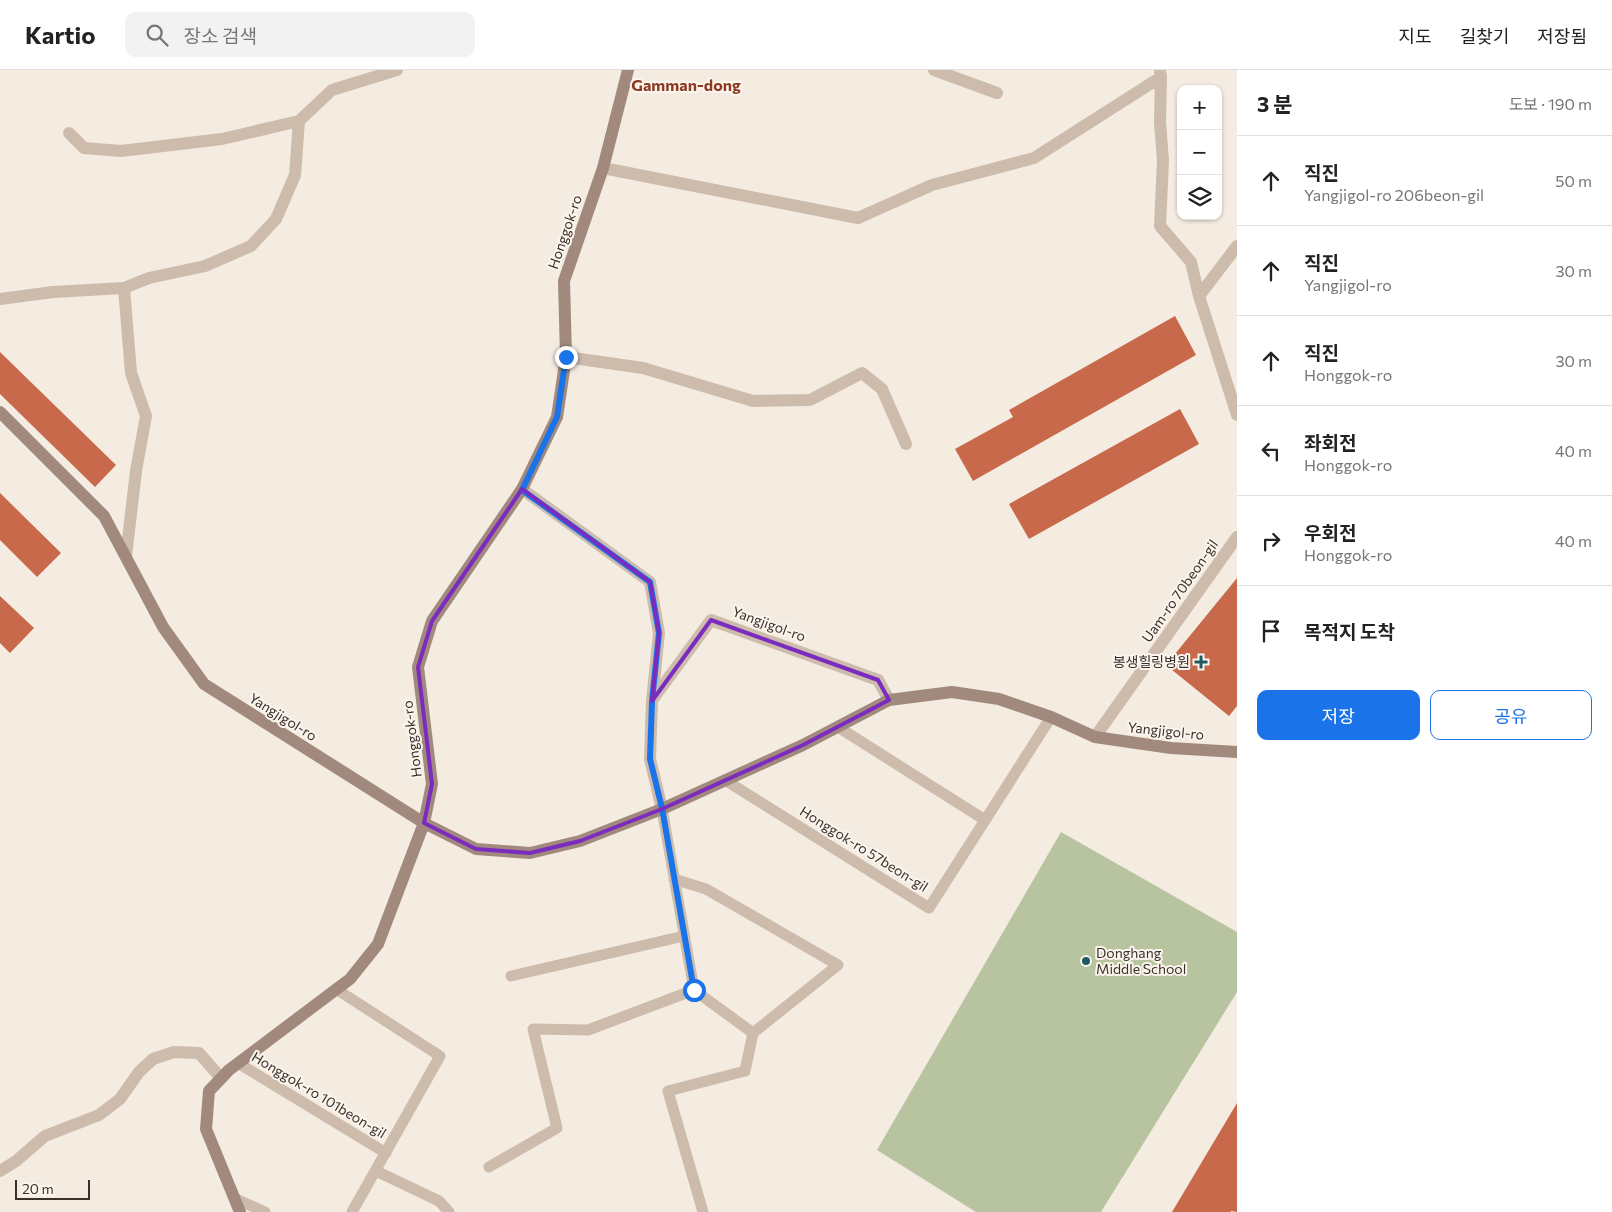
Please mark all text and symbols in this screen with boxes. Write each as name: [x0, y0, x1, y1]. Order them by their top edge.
search box: [125, 12, 475, 57]
text: Kartio: [25, 20, 95, 49]
icon: search: [143, 21, 171, 49]
text: 장소 검색: [183, 24, 257, 47]
text: 지도: [1399, 25, 1432, 47]
text: 길찾기: [1460, 25, 1509, 47]
text: 저장됨: [1537, 25, 1587, 47]
district label: Gamman-dong: [631, 75, 741, 94]
map controls: [1177, 85, 1222, 220]
button: +: [1177, 85, 1222, 130]
text: 3 분: [1257, 91, 1293, 116]
text: 도보 · 190 m: [1509, 94, 1592, 113]
button: −: [1177, 130, 1222, 175]
text: 직진: [1304, 161, 1339, 184]
icon: ahead: [1257, 167, 1285, 195]
text: 50 m: [1555, 171, 1592, 190]
button: layers: [1177, 175, 1222, 220]
text: Yangjigol-ro 206beon-gil: [1304, 185, 1484, 204]
street label: Honggok-ro: [544, 193, 585, 271]
text: 직진: [1304, 251, 1339, 274]
icon: ahead: [1257, 257, 1285, 285]
text: 30 m: [1555, 261, 1592, 280]
text: Yangjigol-ro: [1304, 275, 1392, 294]
text: 직진: [1304, 341, 1339, 364]
route end: [555, 346, 578, 369]
icon: ahead: [1257, 347, 1285, 375]
text: 30 m: [1555, 351, 1592, 370]
text: Honggok-ro: [1304, 365, 1392, 384]
text: 좌회전: [1304, 431, 1356, 454]
icon: left: [1257, 437, 1285, 465]
text: 40 m: [1555, 441, 1592, 460]
text: Honggok-ro: [1304, 455, 1392, 474]
text: 우회전: [1304, 521, 1356, 544]
icon: right: [1257, 527, 1285, 555]
text: 40 m: [1555, 531, 1592, 550]
street label: Uam-ro 70beon-gil: [1138, 536, 1221, 645]
text: Honggok-ro: [1304, 545, 1392, 564]
street label: Yangjigol-ro: [730, 602, 808, 645]
icon: arrive: [1257, 617, 1285, 645]
text: 목적지 도착: [1304, 620, 1395, 643]
place label: 봉생힐링병원: [1113, 653, 1190, 670]
marker: 봉생힐링병원: [1194, 655, 1208, 669]
street label: Yangjigol-ro: [246, 689, 320, 744]
button: 저장: [1257, 690, 1420, 740]
button: 공유: [1430, 690, 1592, 740]
street label: Honggok-ro: [398, 700, 425, 778]
street label: Yangjigol-ro: [1127, 718, 1205, 743]
street label: Honggok-ro 57beon-gil: [797, 802, 932, 895]
place label: Donghang Middle School: [1096, 944, 1186, 977]
marker: Donghang Middle School: [1080, 955, 1092, 967]
route start: [683, 979, 706, 1002]
street label: Honggok-ro 101beon-gil: [249, 1048, 390, 1141]
scale bar: [15, 1177, 90, 1200]
text: 20 m: [22, 1180, 54, 1197]

